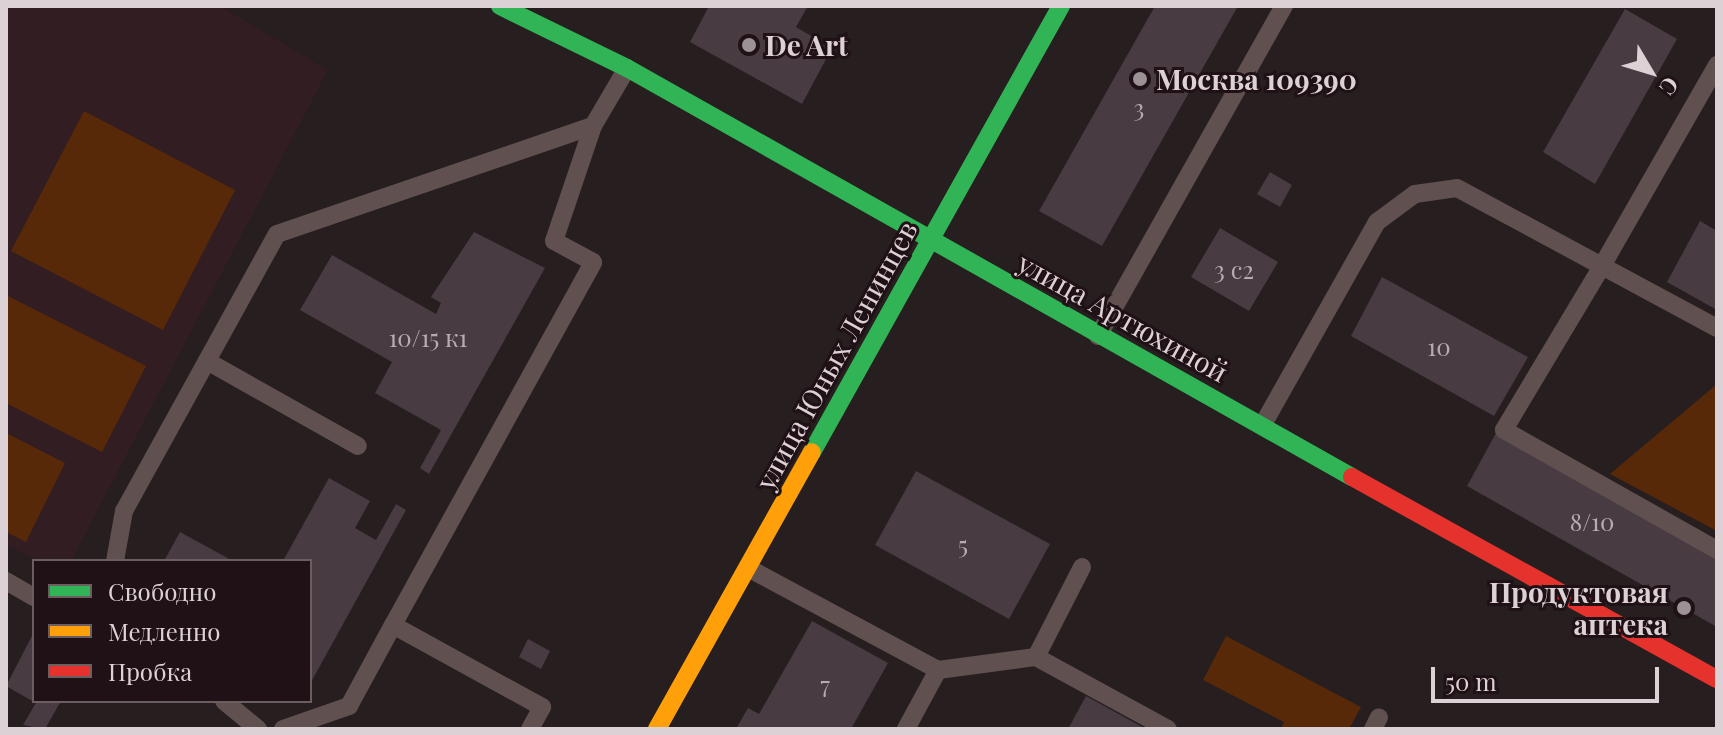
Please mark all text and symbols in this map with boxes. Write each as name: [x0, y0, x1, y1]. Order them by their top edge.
place label: De Art: [765, 28, 849, 62]
north arrow: [1611, 32, 1691, 112]
marker: De Art: [740, 36, 758, 54]
place label: Москва 109390: [1156, 62, 1357, 96]
marker: Москва 109390: [1131, 70, 1149, 88]
text: С: [1653, 71, 1687, 102]
house number: 3: [1134, 94, 1144, 122]
street label: улица Юных Ленинцев: [748, 215, 924, 495]
street label: улица Артюхиной: [1012, 245, 1234, 389]
house number: 3 с2: [1214, 256, 1254, 284]
house number: 10/15 к1: [388, 324, 468, 352]
house number: 10: [1427, 333, 1451, 361]
house number: 8/10: [1570, 508, 1614, 536]
house number: 5: [958, 531, 968, 559]
legend: [32, 559, 312, 703]
text: Свободно: [108, 575, 216, 607]
place label: Продуктовая аптека: [1489, 575, 1668, 641]
marker: Продуктовая аптека: [1675, 599, 1693, 617]
text: Медленно: [108, 615, 221, 647]
scale bar: [1435, 651, 1663, 701]
text: Пробка: [108, 655, 192, 687]
text: 50 m: [1445, 665, 1497, 697]
house number: 7: [820, 671, 830, 699]

